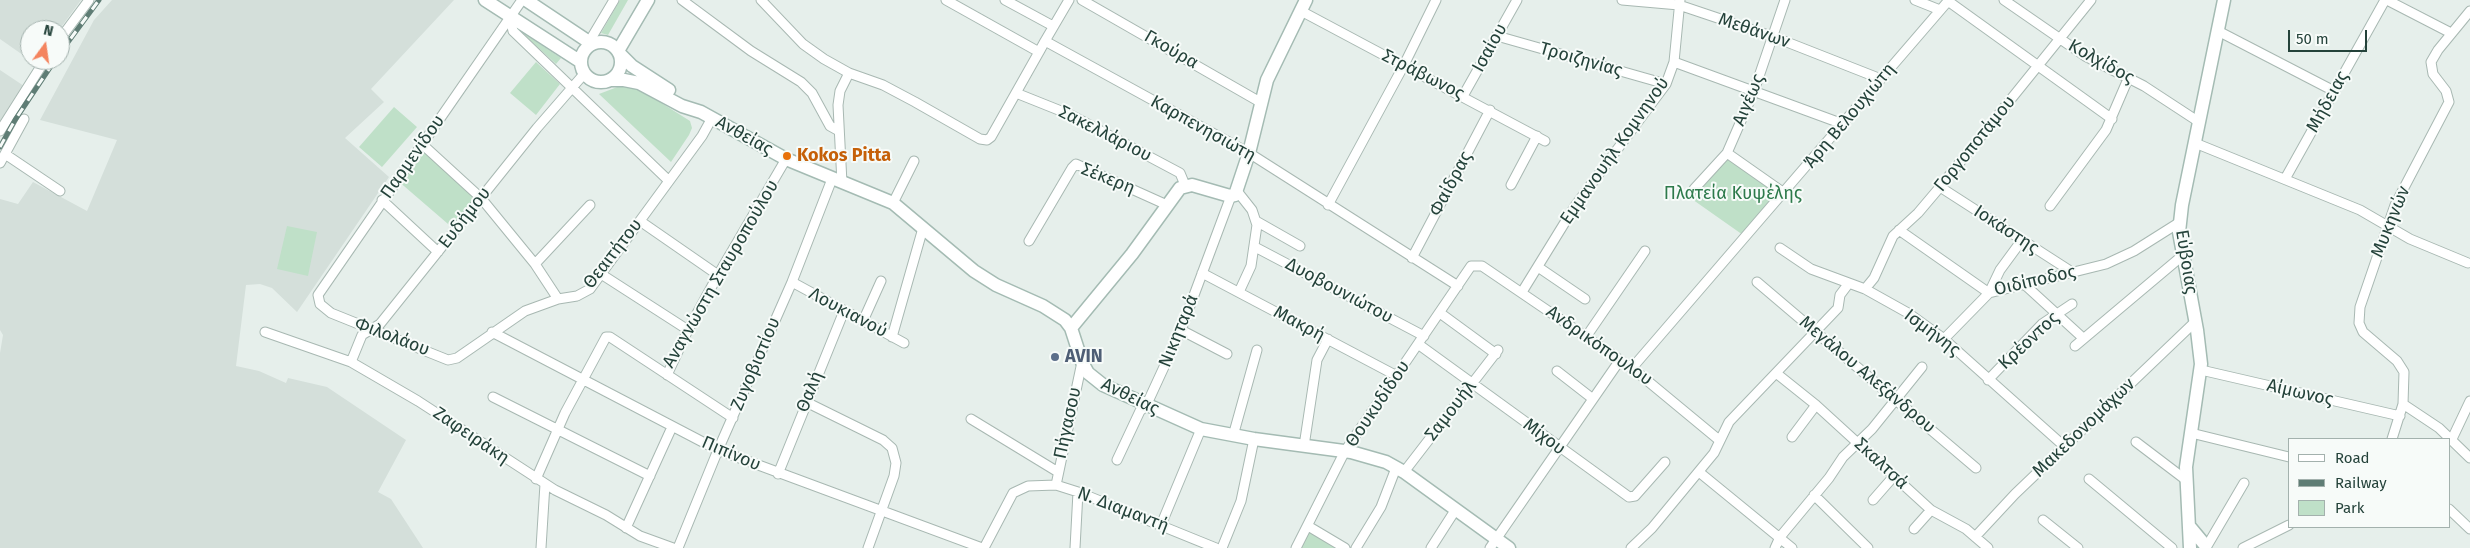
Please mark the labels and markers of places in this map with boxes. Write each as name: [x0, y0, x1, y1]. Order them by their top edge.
place label: Kokos Pitta: [797, 145, 891, 167]
marker: Kokos Pitta: [781, 150, 793, 162]
place label: AVIN: [1065, 346, 1103, 368]
marker: AVIN: [1049, 351, 1061, 363]

